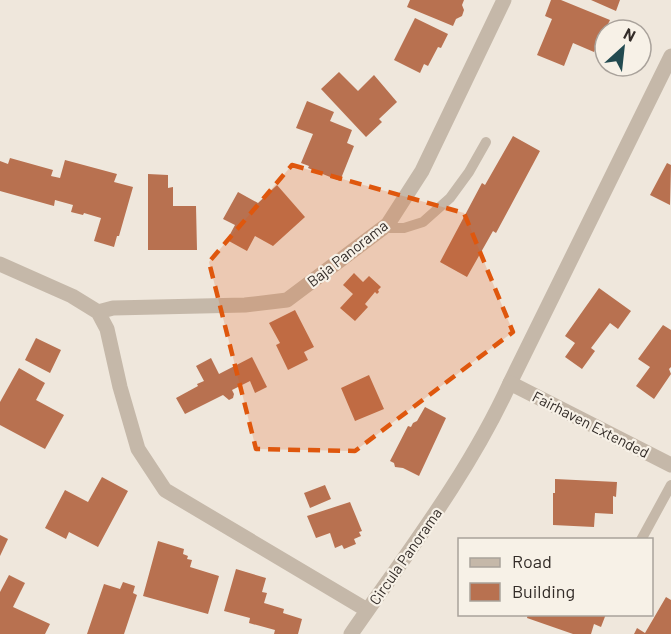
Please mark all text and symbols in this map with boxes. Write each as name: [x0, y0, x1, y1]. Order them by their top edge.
north arrow: [593, 18, 653, 78]
text: N: [621, 23, 639, 45]
street label: Baja Panorama: [303, 216, 391, 290]
street label: Fairhaven Extended: [530, 387, 652, 461]
street label: Circula Panorama: [365, 504, 445, 608]
legend: [458, 538, 653, 616]
text: Road: [512, 550, 552, 572]
text: Building: [512, 580, 575, 602]

